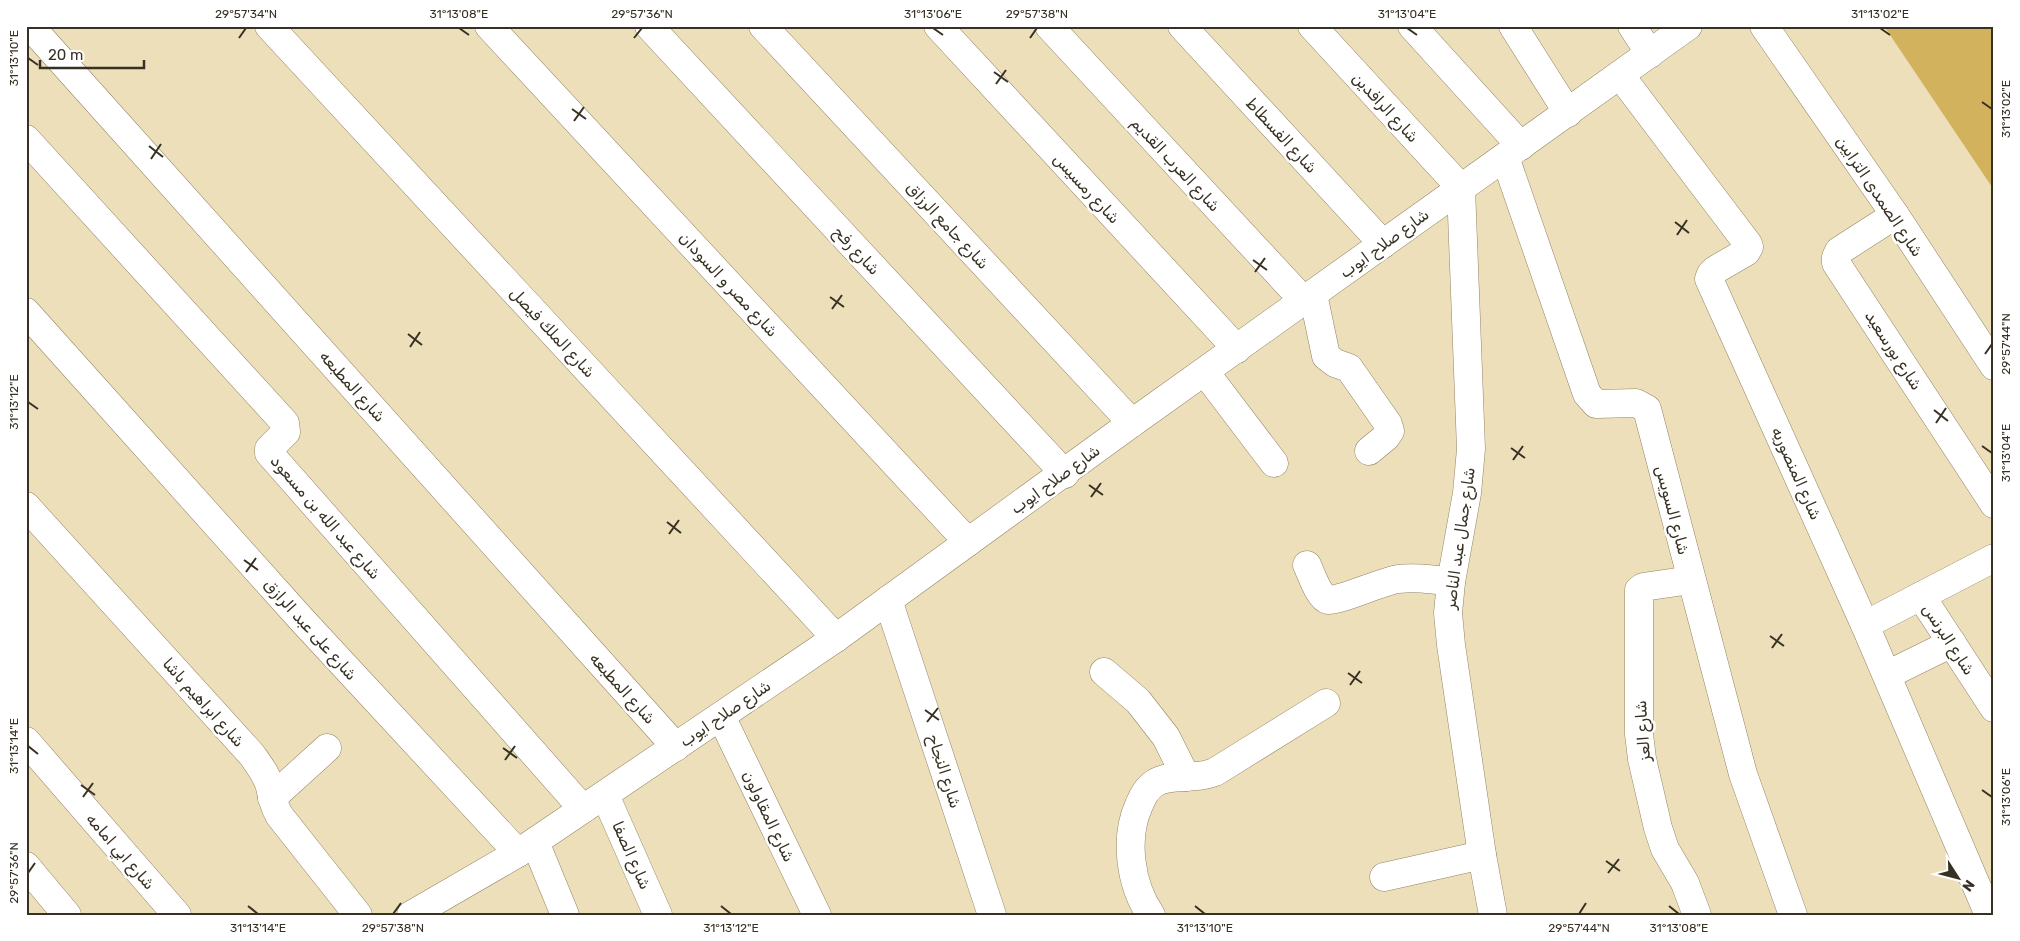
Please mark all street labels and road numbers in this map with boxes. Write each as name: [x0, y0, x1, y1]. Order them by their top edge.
street label: شارع الرافدين: [1347, 68, 1423, 148]
street label: شارع الفسطاط: [1241, 94, 1321, 178]
street label: شارع العرب القديم: [1126, 113, 1224, 217]
street label: شارع الصمدى الترابين: [1831, 132, 1927, 261]
street label: شارع رمسيس: [1048, 149, 1124, 229]
street label: شارع جامع الرزاق: [901, 178, 993, 274]
street label: شارع صلاح ايوب: [1336, 205, 1434, 284]
street label: شارع رفح: [828, 222, 884, 280]
street label: شارع مصر و السودان: [674, 228, 782, 342]
street label: شارع الملك فيصل: [505, 283, 599, 383]
street label: شارع بورسعيد: [1859, 307, 1926, 395]
street label: شارع المطبعه: [314, 347, 390, 427]
street label: شارع المنصوريه: [1766, 424, 1826, 523]
street label: شارع صلاح ايوب: [1007, 441, 1105, 520]
street label: شارع عبد الله بن مسعود: [265, 451, 385, 585]
street label: شارع السويس: [1650, 463, 1694, 557]
street label: شارع جمال عبد الناصر: [1440, 466, 1481, 611]
street label: شارع على عبد الرازق: [259, 575, 361, 685]
street label: شارع البرنس: [1917, 600, 1979, 680]
street label: شارع المطبعه: [584, 649, 660, 729]
street label: شارع ابراهيم باشا: [157, 654, 249, 752]
street label: شارع صلاح ايوب: [676, 676, 775, 752]
street label: شارع العز: [1631, 700, 1656, 763]
street label: شارع النجاح: [922, 732, 965, 811]
street label: شارع المقاولون: [736, 768, 799, 866]
street label: شارع ابي امامه: [80, 809, 159, 895]
street label: شارع الصفا: [606, 818, 655, 893]

